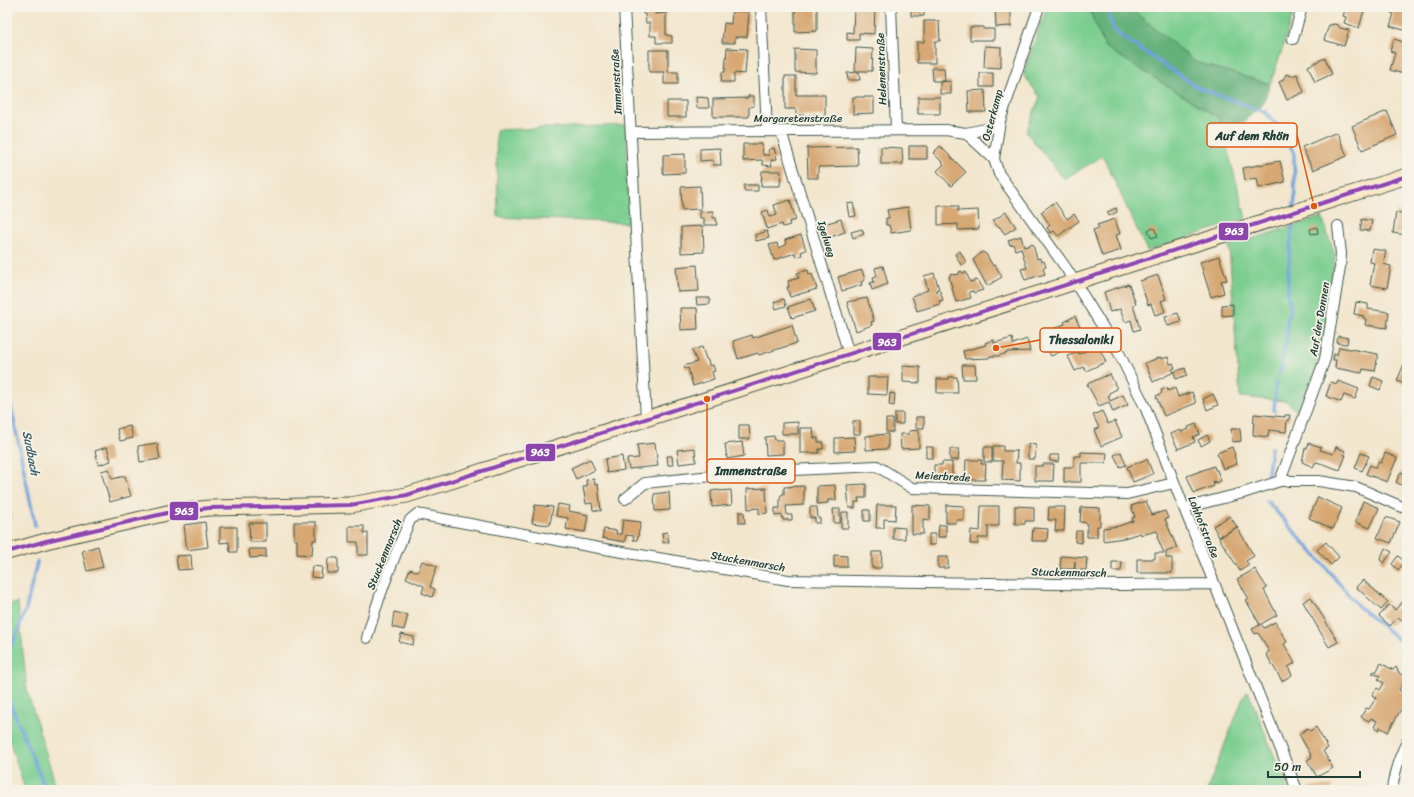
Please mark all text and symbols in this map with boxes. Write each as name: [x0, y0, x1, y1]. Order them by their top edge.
street label: Helenenstraße: [871, 32, 892, 106]
street label: Immenstraße: [605, 48, 628, 116]
street label: Osterkamp: [976, 87, 1009, 143]
street label: Margaretenstraße: [754, 109, 843, 128]
callout: Auf dem Rhön: [1207, 123, 1297, 147]
text: Auf dem Rhön: [1214, 125, 1289, 147]
street label: Igelweg: [812, 217, 841, 260]
line badge: 963: [1218, 222, 1249, 241]
text: 963: [1224, 222, 1244, 241]
street label: Auf der Dannen: [1303, 280, 1335, 359]
callout: Thessaloniki: [1040, 328, 1121, 352]
text: Thessaloniki: [1049, 329, 1114, 351]
line badge: 963: [872, 332, 902, 351]
text: 963: [877, 333, 897, 352]
water label: Sudbach: [16, 429, 46, 479]
line badge: 963: [525, 443, 556, 462]
text: 963: [530, 443, 550, 462]
callout: Immenstraße: [707, 459, 795, 483]
text: Immenstraße: [714, 460, 787, 482]
street label: Meierbrede: [915, 466, 971, 487]
street label: Lohhofstraße: [1182, 493, 1225, 562]
line badge: 963: [169, 501, 199, 521]
text: 963: [174, 502, 194, 521]
street label: Stuckenmarsch: [362, 515, 407, 593]
street label: Stuckenmarsch: [709, 546, 787, 577]
street label: Stuckenmarsch: [1031, 562, 1107, 583]
scale bar: [1268, 753, 1360, 779]
text: 50 m: [1274, 756, 1301, 778]

